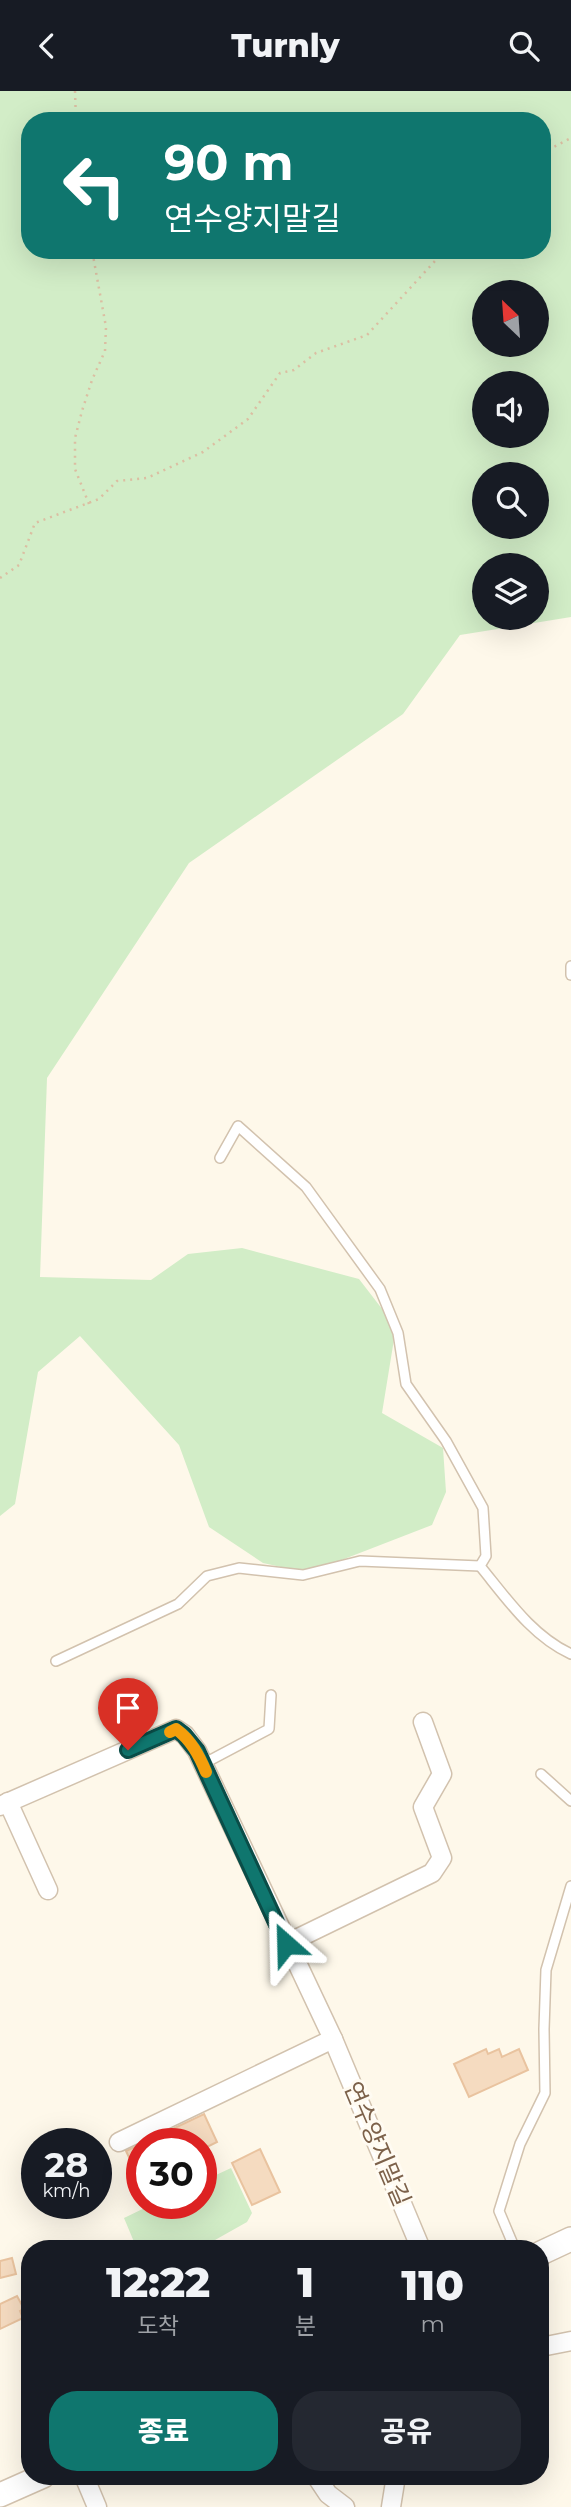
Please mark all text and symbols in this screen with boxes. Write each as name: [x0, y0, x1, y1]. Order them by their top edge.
text: Turnly: [231, 26, 340, 65]
icon: back: [28, 27, 66, 65]
icon: search: [505, 27, 543, 65]
text: 90 m: [164, 133, 294, 192]
icon: left: [49, 140, 140, 231]
text: 연수양지말길: [164, 199, 341, 238]
north arrow: [472, 280, 550, 357]
map controls: [472, 280, 549, 630]
button: sound: [472, 371, 549, 448]
button: search: [472, 462, 549, 539]
button: layers: [472, 553, 549, 630]
pin: [98, 1678, 158, 1750]
icon: arrive: [109, 1689, 147, 1727]
position arrow: [249, 1907, 323, 1981]
street label: 연수양지말길: [338, 2077, 417, 2210]
speed limit sign: 30: [126, 2128, 217, 2219]
text: 28: [45, 2143, 88, 2186]
text: km/h: [42, 2180, 91, 2202]
text: 12:22: [106, 2256, 210, 2308]
text: 1: [297, 2256, 314, 2308]
text: 110: [401, 2259, 464, 2311]
text: m: [420, 2310, 445, 2338]
text: 도착: [137, 2312, 179, 2340]
text: 분: [295, 2312, 316, 2340]
button: 종료: [49, 2391, 278, 2471]
button: 공유: [292, 2391, 521, 2471]

